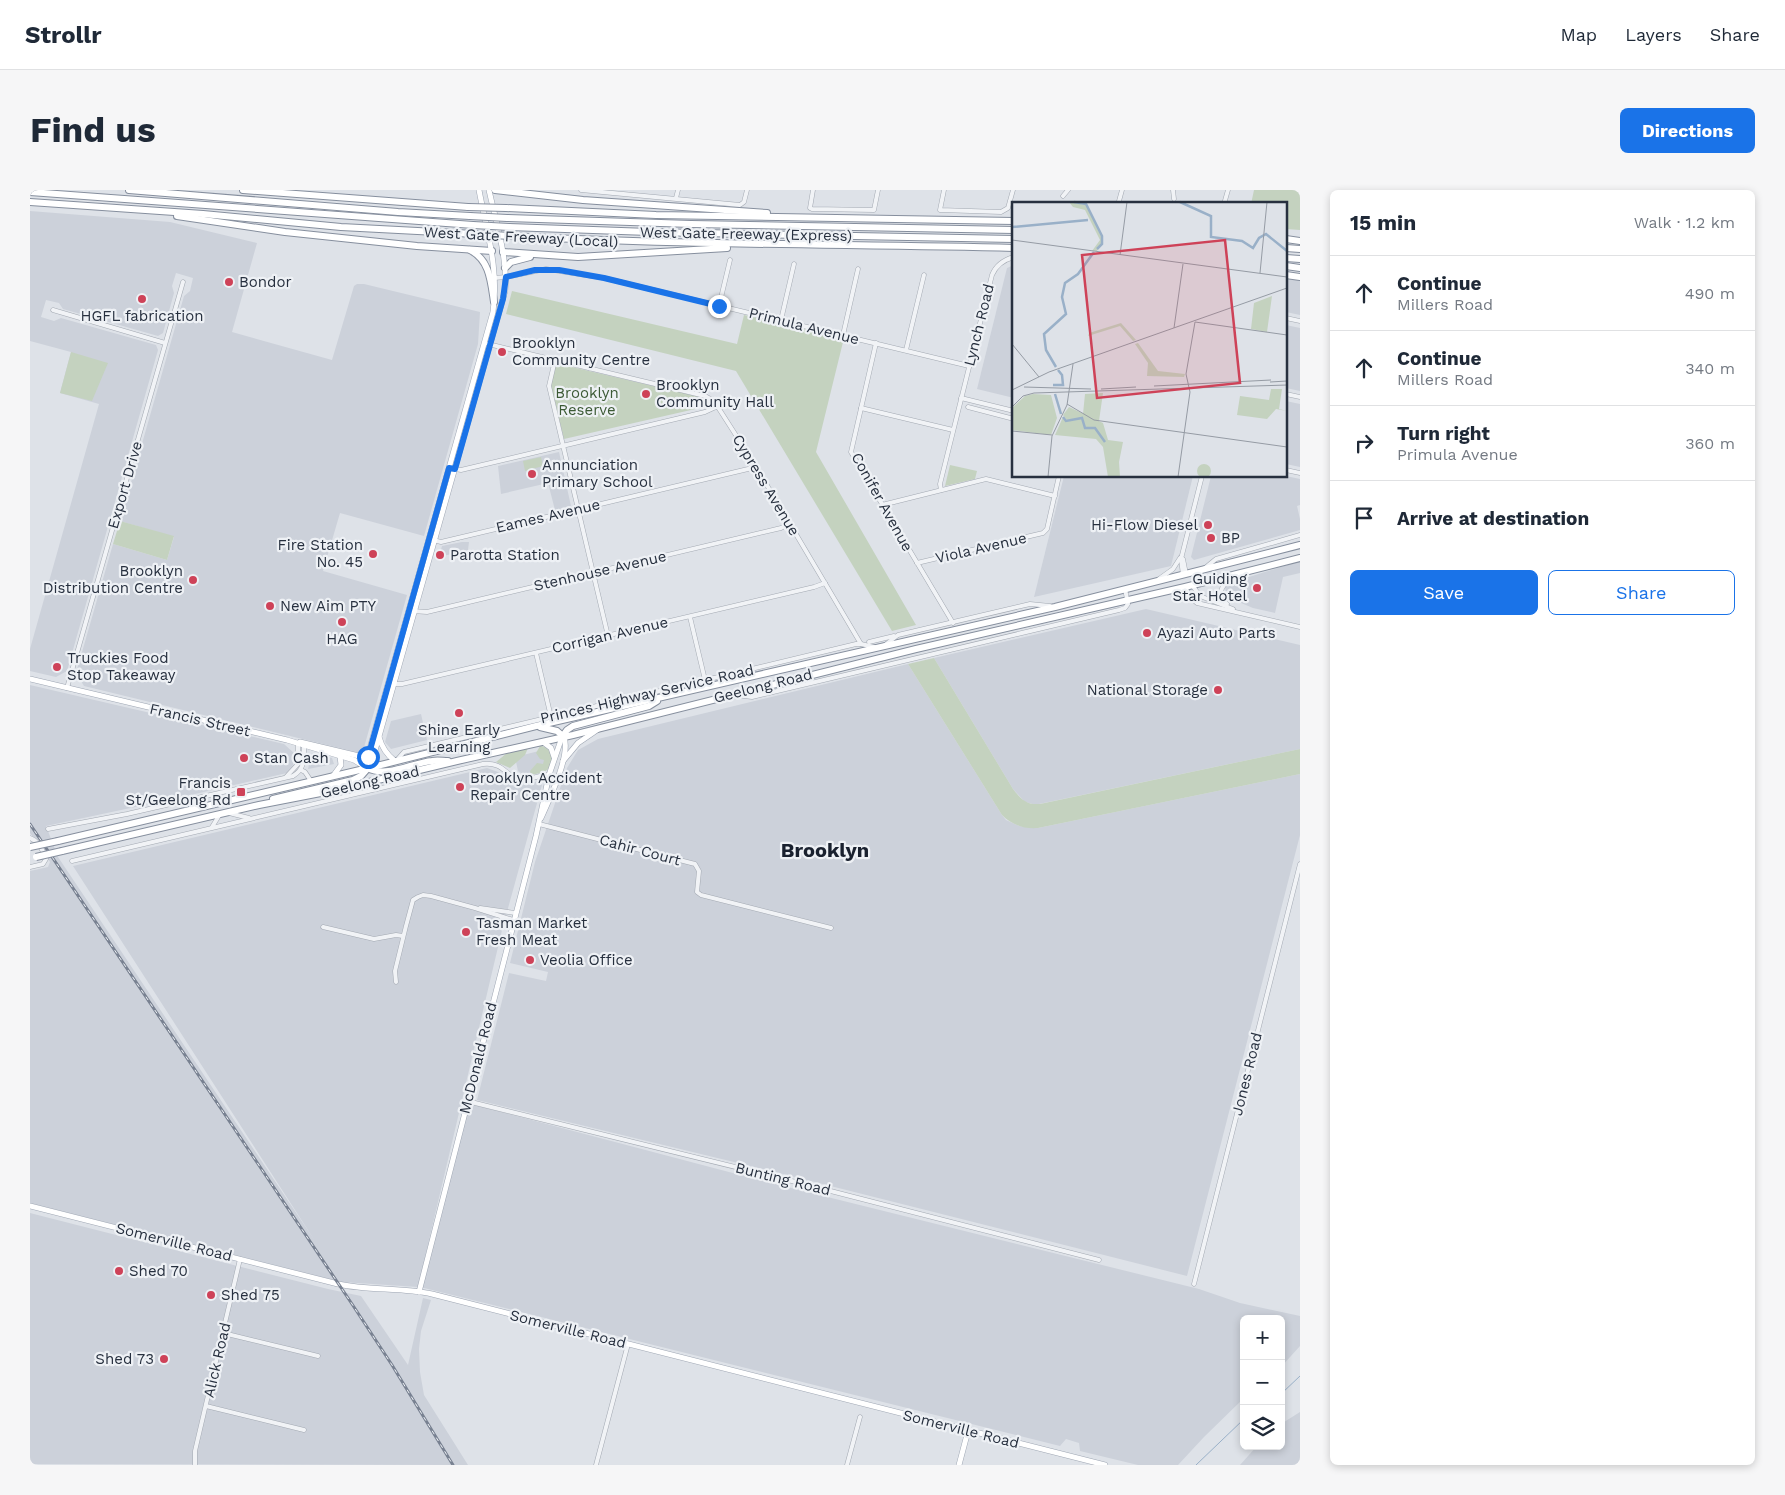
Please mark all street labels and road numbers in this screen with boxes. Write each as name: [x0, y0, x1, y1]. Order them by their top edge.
street label: West Gate Freeway (Local): [423, 223, 619, 251]
street label: West Gate Freeway (Express): [640, 223, 852, 245]
street label: Lynch Road: [960, 282, 998, 368]
street label: Primula Avenue: [747, 304, 861, 348]
street label: Cypress Avenue: [729, 431, 803, 539]
street label: Export Drive: [104, 439, 146, 531]
street label: Conifer Avenue: [847, 449, 917, 555]
street label: Eames Avenue: [494, 495, 602, 537]
street label: Viola Avenue: [934, 529, 1028, 567]
street label: Stenhouse Avenue: [532, 547, 668, 595]
street label: Corrigan Avenue: [550, 613, 670, 657]
street label: Princes Highway Service Road: [538, 661, 756, 727]
street label: Geelong Road: [712, 665, 814, 707]
street label: Francis Street: [148, 700, 253, 740]
street label: Geelong Road: [319, 762, 421, 802]
street label: Cahir Court: [597, 831, 683, 870]
street label: McDonald Road: [455, 1000, 501, 1116]
street label: Jones Road: [1228, 1031, 1266, 1117]
street label: Bunting Road: [734, 1158, 832, 1200]
street label: Somerville Road: [114, 1219, 234, 1265]
street label: Somerville Road: [508, 1306, 628, 1352]
street label: Alick Road: [200, 1321, 234, 1399]
street label: Somerville Road: [901, 1406, 1021, 1452]

